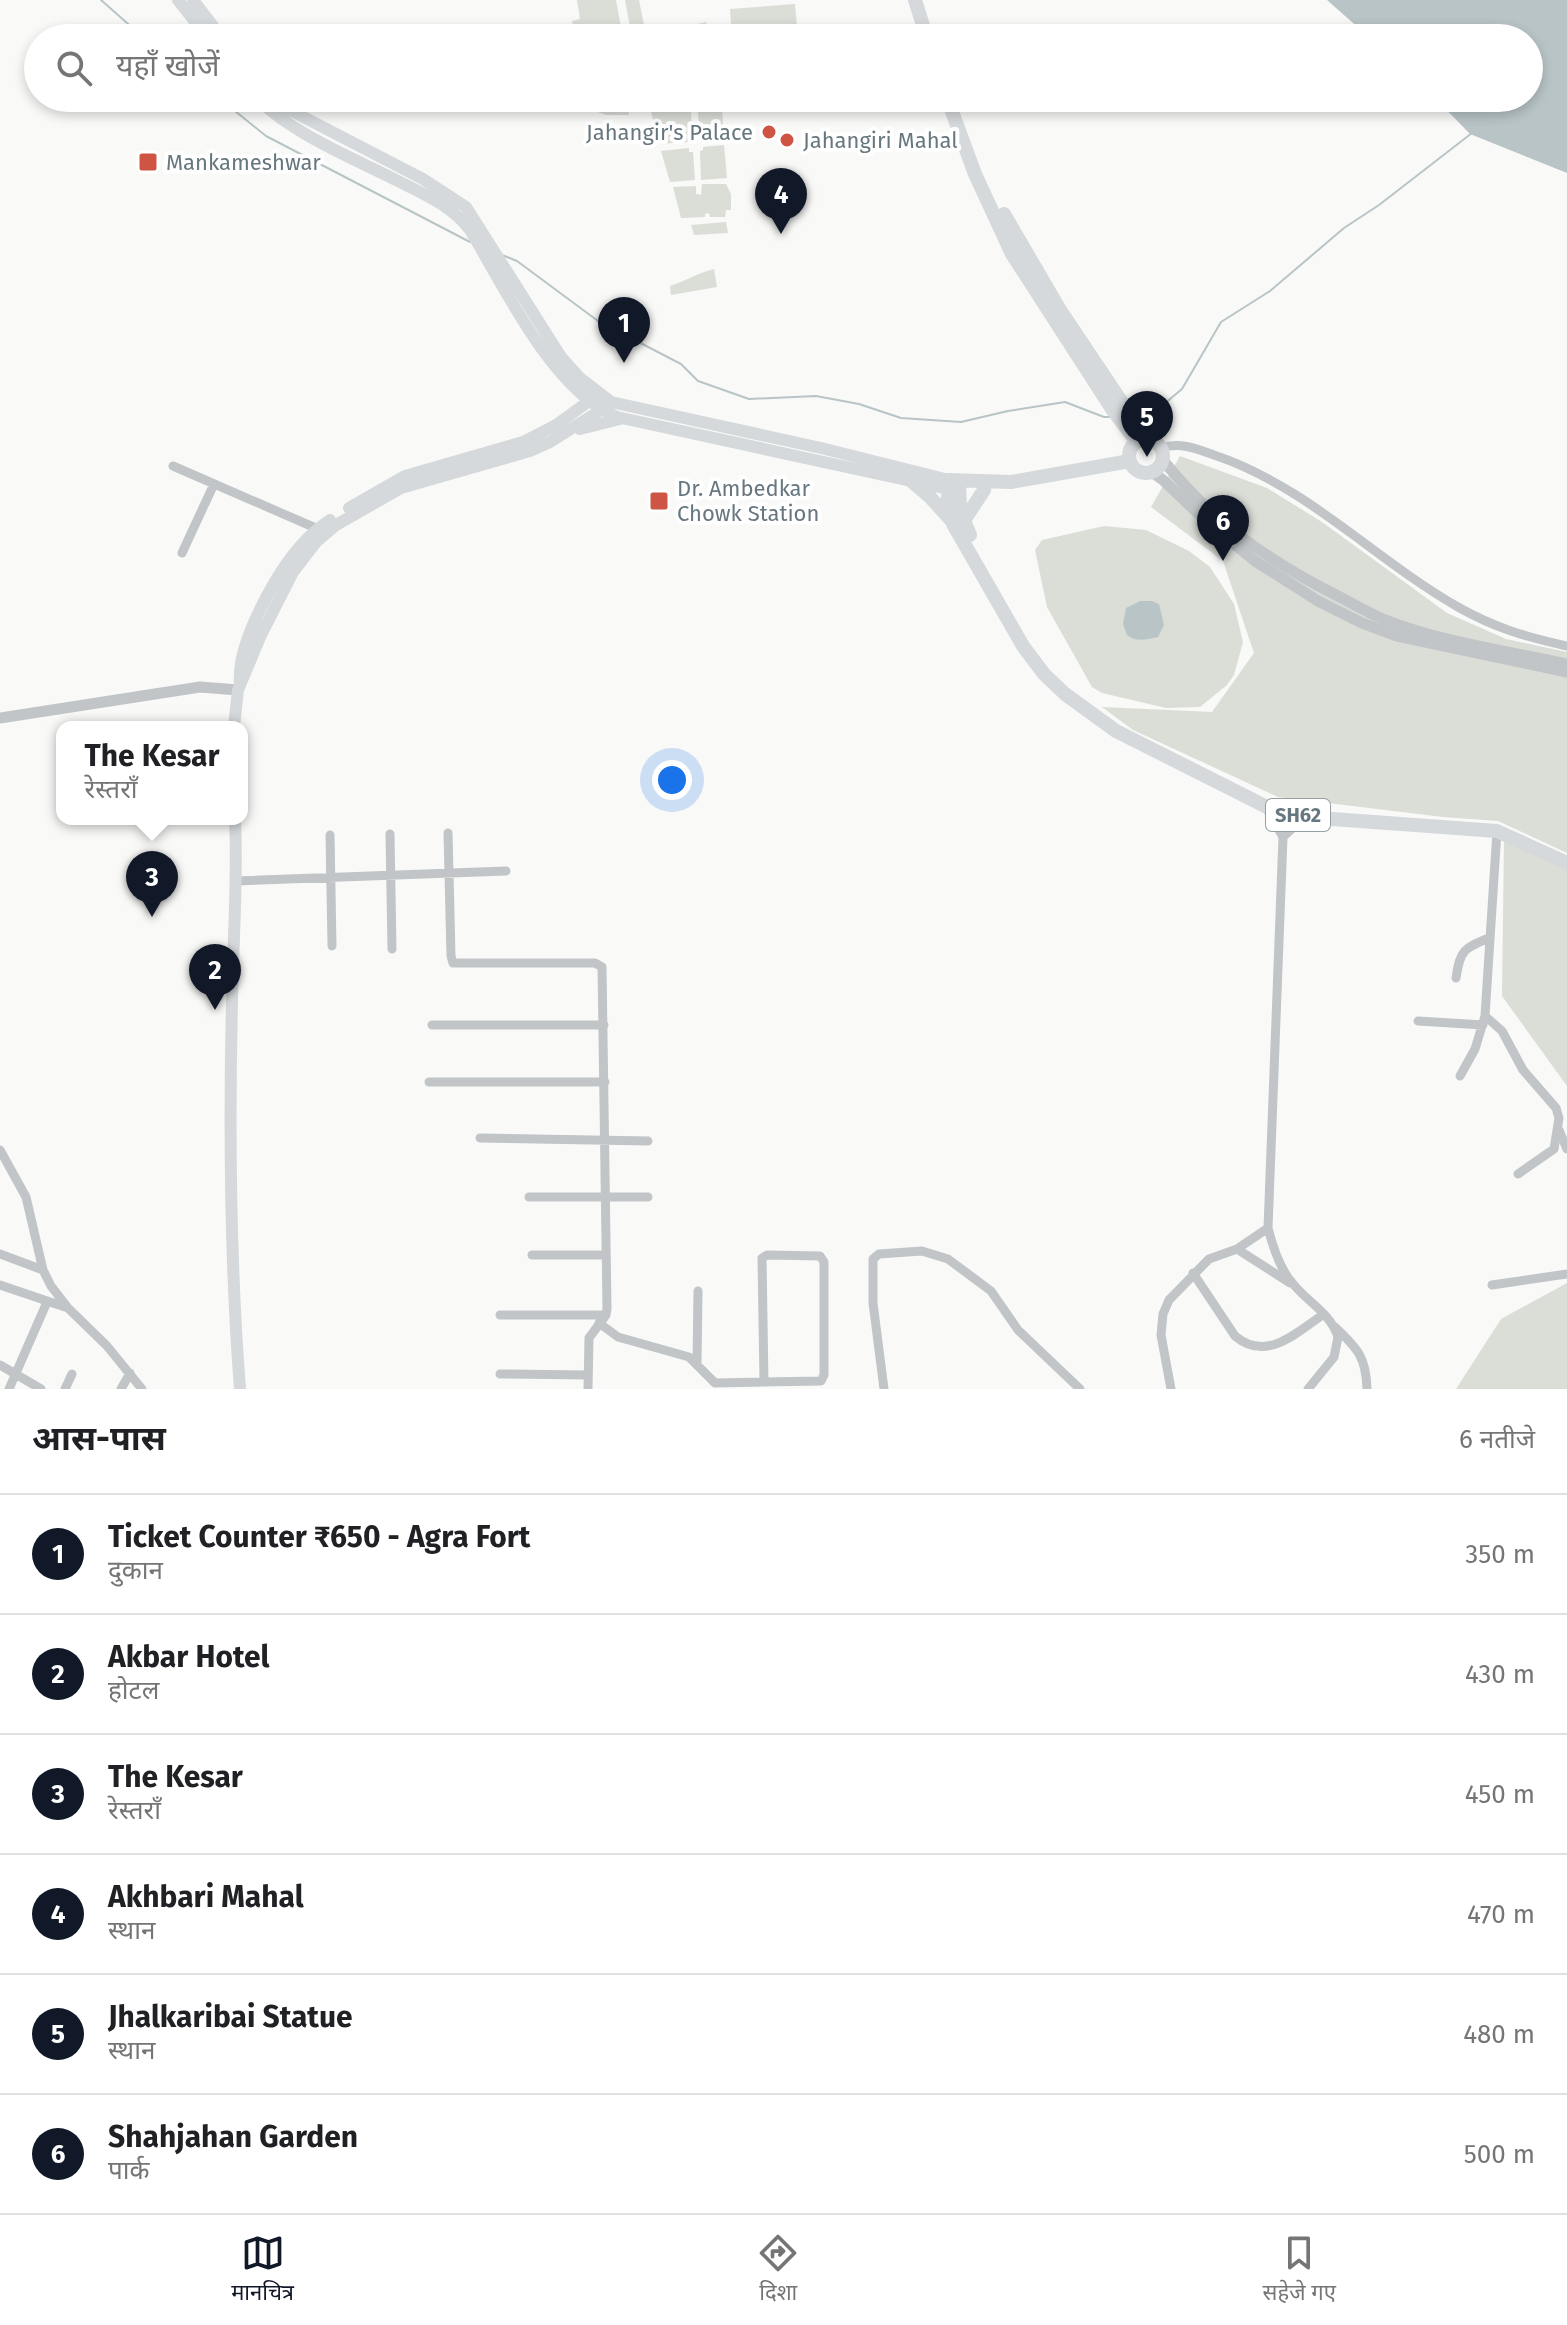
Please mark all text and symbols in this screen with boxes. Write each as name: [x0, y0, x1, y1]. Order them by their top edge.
search box: [24, 24, 1543, 112]
icon: search: [52, 46, 96, 90]
text: यहाँ खोजें: [116, 48, 220, 84]
place label: Jahangir's Palace: [586, 119, 753, 146]
marker: Jahangir's Palace: [760, 123, 778, 141]
place label: Jahangiri Mahal: [803, 127, 958, 154]
marker: Jahangiri Mahal: [778, 131, 796, 149]
place label: Mankameshwar: [166, 149, 321, 176]
marker: Mankameshwar: [137, 151, 159, 173]
pin: 4: [755, 168, 807, 234]
pin: 1: [598, 297, 650, 363]
pin: 5: [1121, 391, 1173, 457]
place label: Dr. Ambedkar Chowk Station: [677, 475, 819, 527]
marker: Dr. Ambedkar Chowk Station: [648, 490, 670, 512]
pin: 6: [1197, 495, 1249, 561]
popup: [56, 721, 248, 825]
text: The Kesar: [85, 738, 219, 774]
your location: [652, 760, 692, 800]
text: रेस्तराँ: [85, 774, 138, 805]
road number: SH62: [1266, 799, 1330, 831]
pin: 3: [126, 851, 178, 917]
pin: 2: [189, 944, 241, 1010]
text: आस-पास: [32, 1418, 166, 1459]
text: 6 नतीजे: [1459, 1424, 1535, 1455]
text: Ticket Counter ₹650 - Agra Fort: [108, 1519, 530, 1555]
text: 1: [52, 1539, 64, 1570]
text: 350 m: [1465, 1539, 1535, 1570]
text: दुकान: [108, 1555, 163, 1586]
text: Akbar Hotel: [108, 1639, 269, 1675]
text: 2: [51, 1659, 65, 1690]
text: 430 m: [1465, 1659, 1535, 1690]
text: होटल: [108, 1675, 159, 1706]
text: The Kesar: [108, 1759, 243, 1795]
text: 3: [51, 1779, 65, 1810]
text: 450 m: [1465, 1779, 1535, 1810]
text: रेस्तराँ: [108, 1795, 161, 1826]
text: Akhbari Mahal: [108, 1879, 304, 1915]
text: 4: [51, 1899, 65, 1930]
text: 470 m: [1467, 1899, 1535, 1930]
text: स्थान: [108, 1915, 155, 1946]
text: Jhalkaribai Statue: [108, 1999, 353, 2035]
text: 5: [51, 2019, 65, 2050]
text: 480 m: [1463, 2019, 1535, 2050]
text: स्थान: [108, 2035, 155, 2066]
text: Shahjahan Garden: [108, 2119, 358, 2155]
text: 6: [51, 2139, 65, 2170]
text: 500 m: [1464, 2139, 1535, 2170]
text: पार्क: [108, 2155, 149, 2186]
tab: मानचित्र: [231, 2231, 294, 2309]
tab: दिशा: [756, 2231, 800, 2309]
tab: सहेजे गए: [1263, 2231, 1336, 2309]

